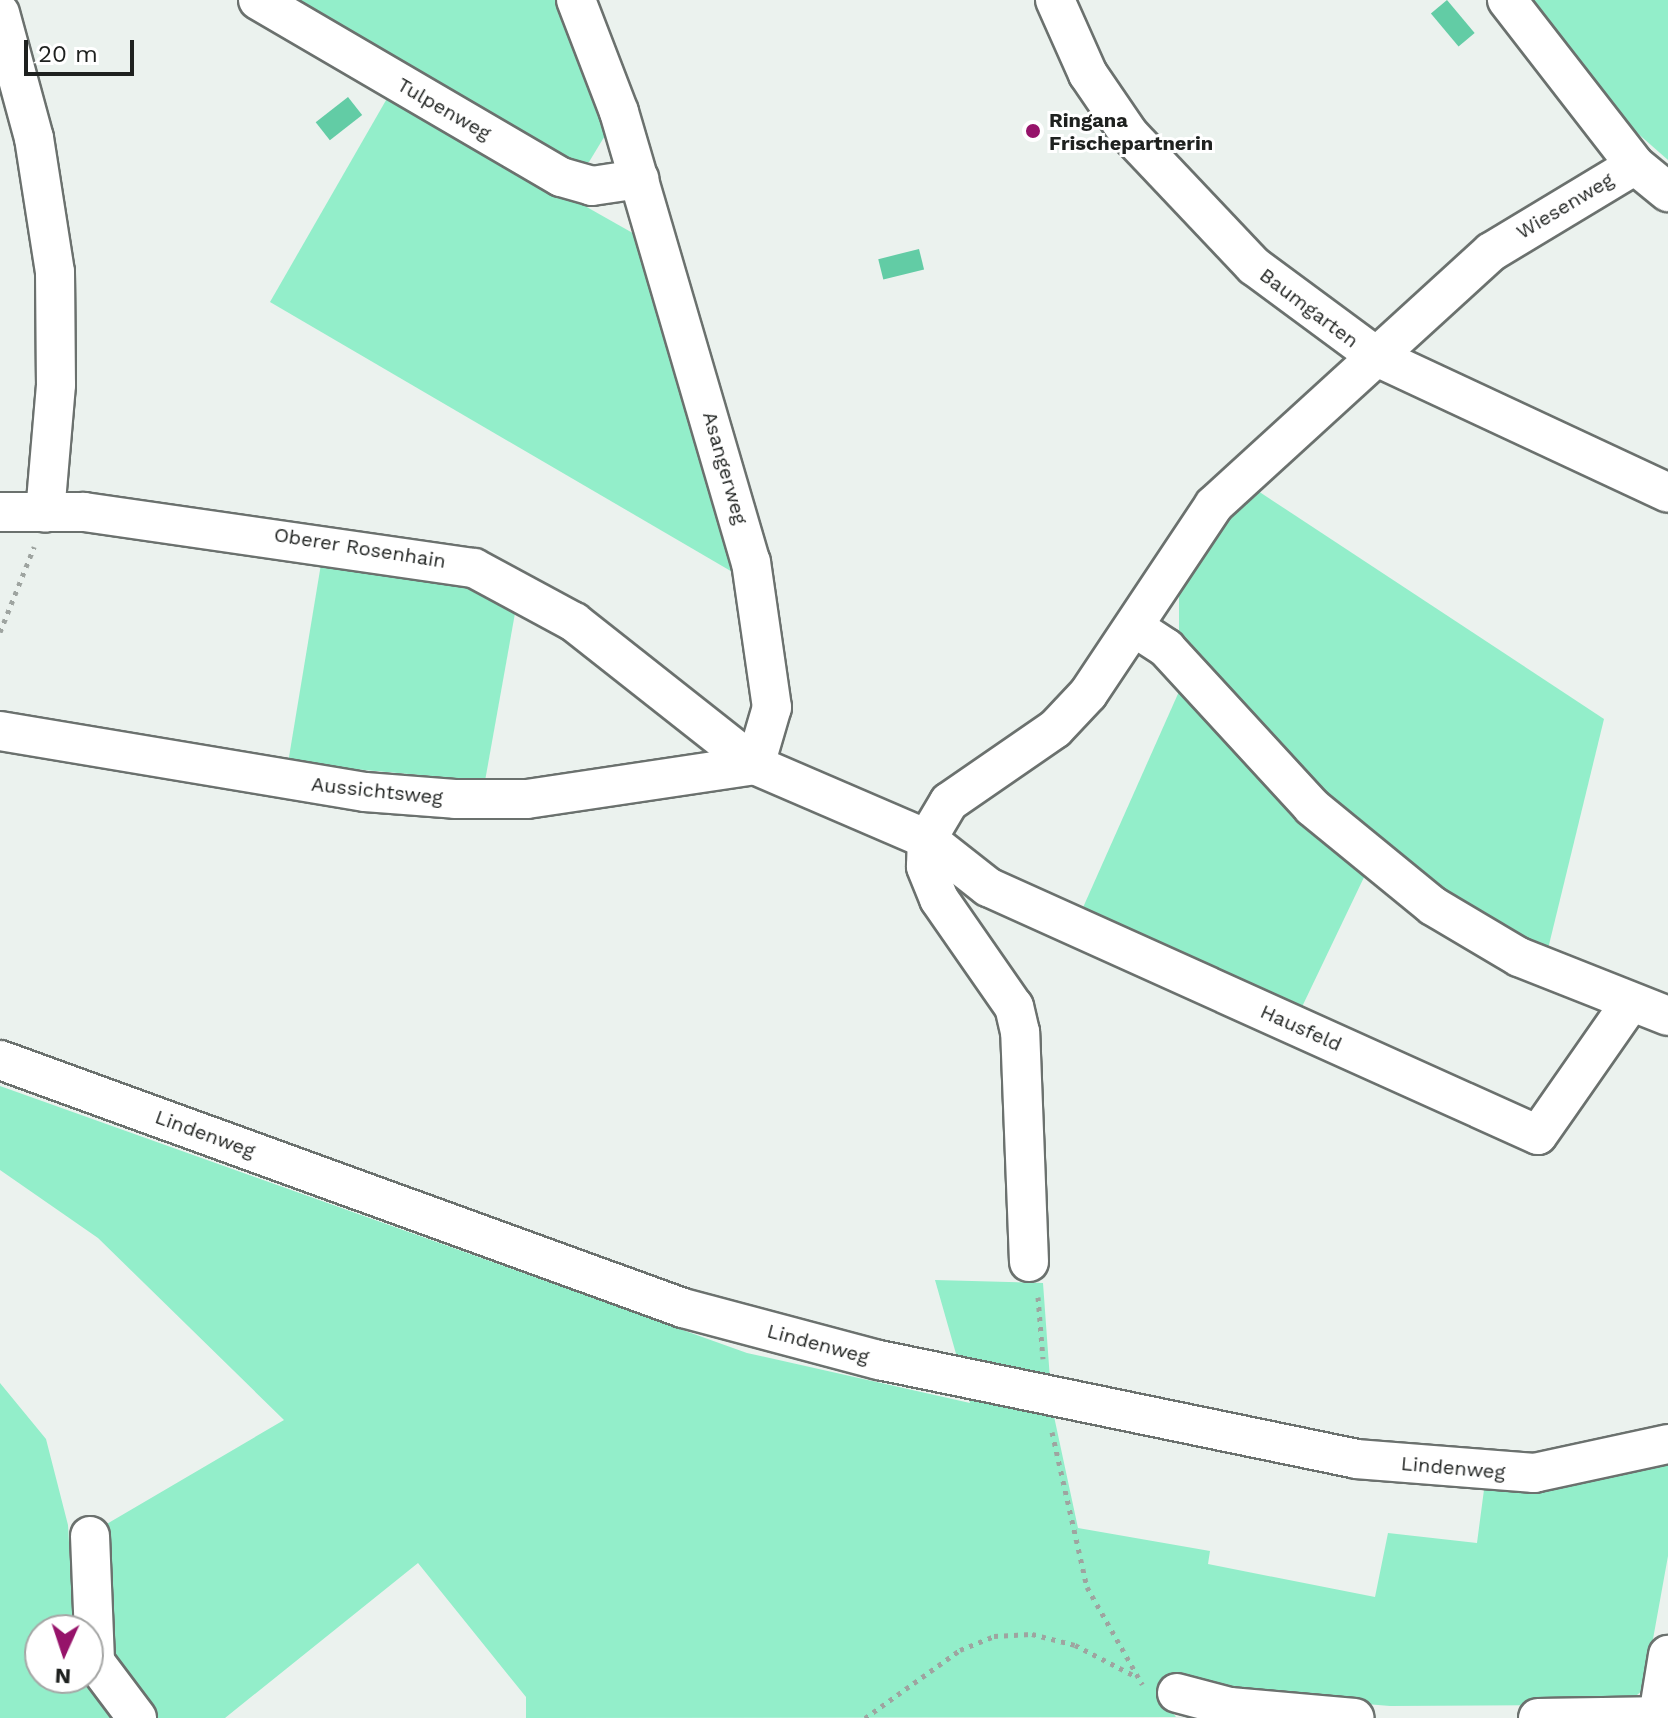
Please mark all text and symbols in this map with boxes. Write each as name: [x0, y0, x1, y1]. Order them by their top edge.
scale bar: [28, 24, 138, 74]
text: 20 m: [38, 40, 98, 68]
street label: Tulpenweg: [393, 73, 495, 145]
place label: Ringana Frischepartnerin: [1049, 108, 1213, 155]
marker: Ringana Frischepartnerin: [1024, 122, 1042, 140]
street label: Wiesenweg: [1512, 168, 1618, 244]
street label: Baumgarten: [1255, 263, 1363, 353]
street label: Asangerweg: [697, 409, 753, 527]
street label: Oberer Rosenhain: [272, 523, 448, 573]
street label: Aussichtsweg: [310, 772, 444, 810]
street label: Hausfeld: [1257, 999, 1345, 1057]
street label: Lindenweg: [152, 1105, 258, 1163]
street label: Lindenweg: [764, 1319, 872, 1369]
street label: Lindenweg: [1400, 1451, 1506, 1485]
north arrow: [24, 1614, 104, 1694]
text: N: [54, 1664, 72, 1689]

